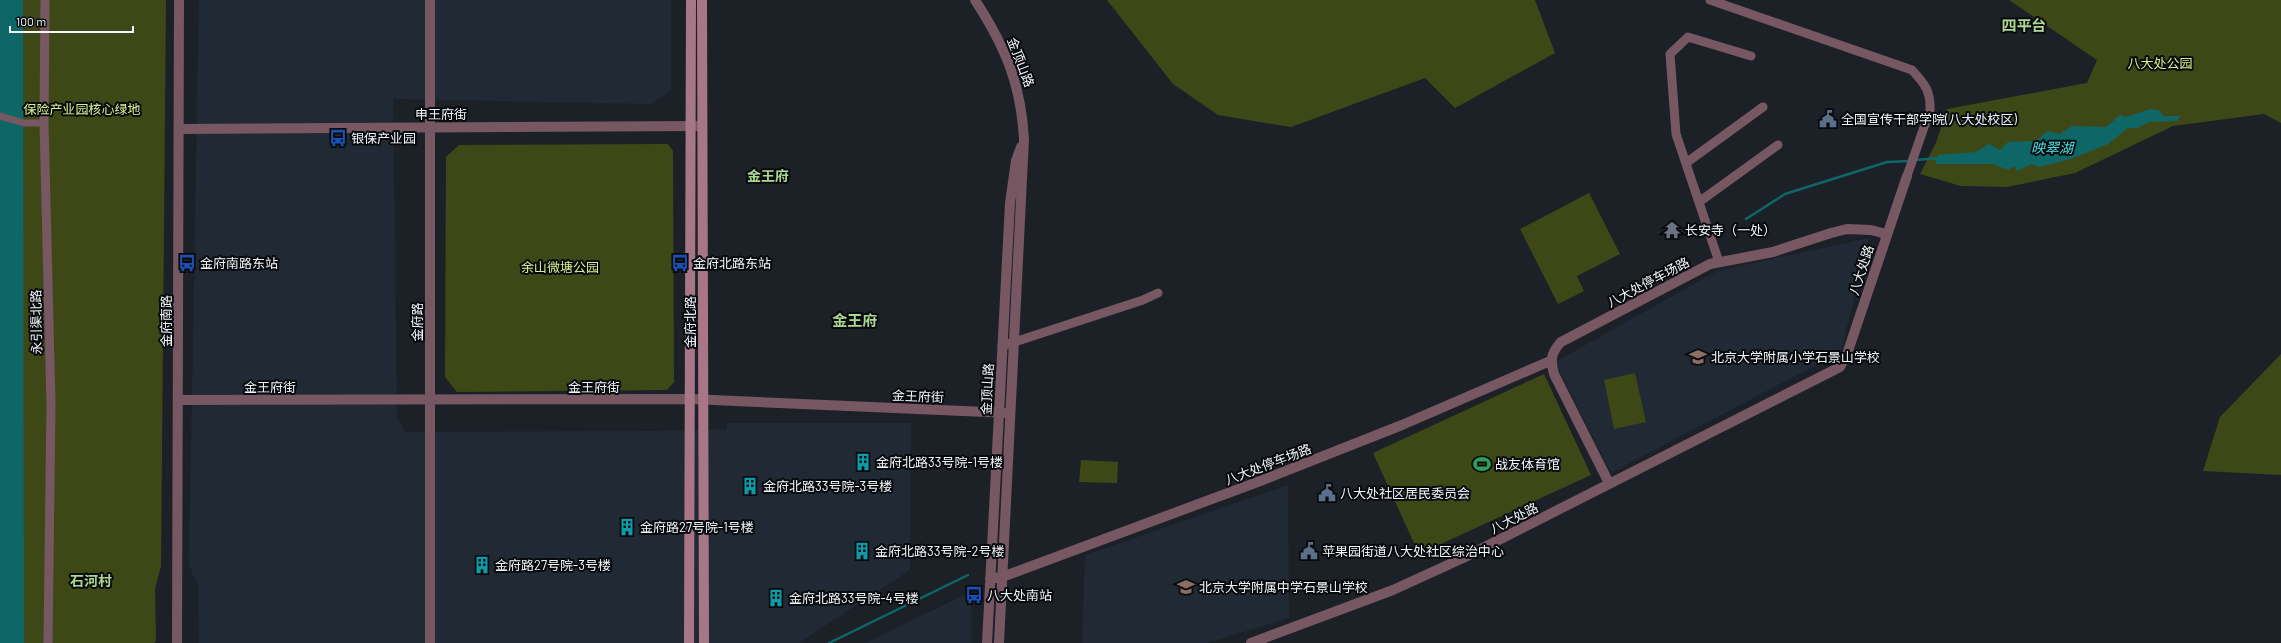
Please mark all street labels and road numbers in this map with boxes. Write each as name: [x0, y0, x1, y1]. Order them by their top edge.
street label: 金顶山路: [1004, 35, 1038, 89]
street label: 申王府街: [415, 106, 467, 122]
street label: 八大处路: [1845, 243, 1877, 297]
street label: 八大处停车场路: [1604, 254, 1692, 310]
street label: 永引渠北路: [27, 289, 45, 355]
street label: 金府南路: [158, 295, 174, 347]
street label: 金府北路: [682, 296, 698, 348]
street label: 金府路: [409, 302, 425, 342]
street label: 金顶山路: [978, 363, 996, 415]
street label: 金王府街: [244, 379, 296, 395]
street label: 金王府街: [568, 379, 620, 395]
street label: 金王府街: [892, 387, 944, 405]
street label: 八大处停车场路: [1223, 440, 1313, 488]
street label: 八大处路: [1487, 499, 1541, 537]

